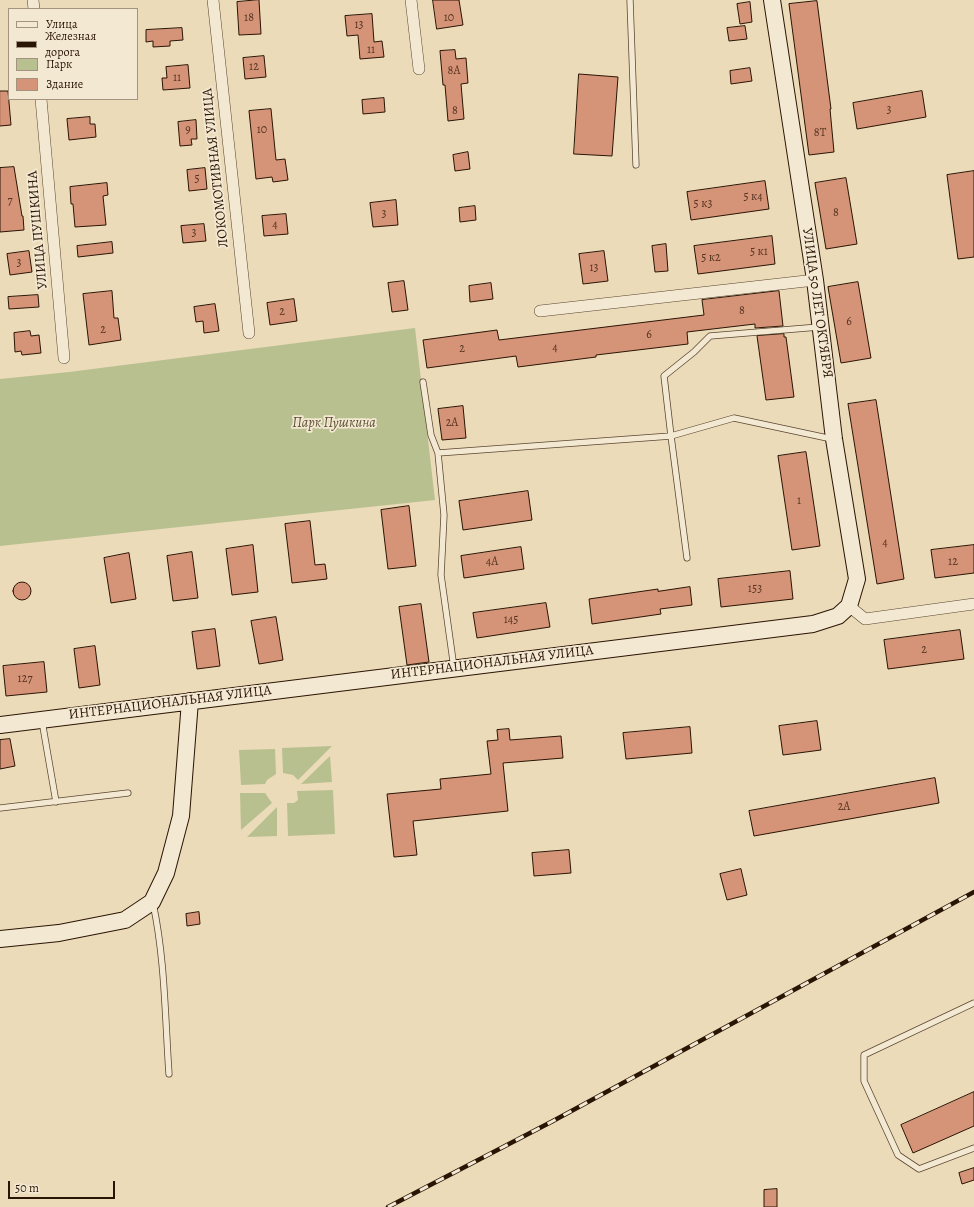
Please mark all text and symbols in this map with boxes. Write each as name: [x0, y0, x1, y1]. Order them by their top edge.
legend: [8, 8, 138, 100]
house number: 18: [244, 11, 254, 25]
house number: 10: [444, 11, 454, 25]
text: Улица: [46, 16, 77, 32]
house number: 13: [354, 18, 364, 32]
text: Железная дорога: [45, 28, 96, 60]
house number: 11: [367, 43, 375, 57]
text: Парк: [46, 56, 72, 72]
house number: 12: [249, 60, 259, 74]
house number: 8А: [448, 64, 460, 78]
house number: 11: [173, 71, 181, 85]
text: Здание: [46, 76, 83, 92]
street label: ЛОКОМОТИВНАЯ УЛИЦА: [199, 87, 233, 249]
house number: 3: [887, 103, 891, 117]
house number: 8: [452, 104, 458, 118]
house number: 9: [185, 123, 191, 137]
house number: 10: [257, 123, 267, 137]
house number: 8Т: [814, 126, 826, 140]
street label: УЛИЦА ПУШКИНА: [24, 170, 52, 290]
house number: 5: [194, 172, 200, 186]
house number: 5 к4: [743, 190, 763, 204]
house number: 7: [7, 194, 13, 208]
house number: 5 к3: [694, 197, 712, 211]
house number: 8: [833, 206, 839, 220]
house number: 3: [382, 207, 386, 221]
house number: 4: [272, 218, 278, 232]
house number: 3: [192, 226, 196, 240]
street label: УЛИЦА 50 ЛЕТ ОКТЯБРЯ: [798, 227, 836, 379]
house number: 5 к1: [750, 245, 768, 259]
house number: 5 к2: [701, 251, 721, 265]
house number: 3: [17, 256, 21, 270]
house number: 13: [589, 261, 599, 275]
house number: 8: [739, 304, 745, 318]
house number: 2: [279, 305, 285, 319]
house number: 6: [846, 315, 852, 329]
house number: 2: [100, 323, 106, 337]
house number: 6: [646, 328, 652, 342]
house number: 4: [552, 341, 558, 355]
house number: 2: [459, 342, 465, 356]
park label: Парк Пушкина: [292, 416, 376, 432]
house number: 2А: [446, 416, 458, 430]
house number: 1: [797, 494, 801, 508]
house number: 4: [882, 536, 888, 550]
house number: 4А: [486, 555, 498, 569]
house number: 12: [948, 555, 958, 569]
house number: 153: [748, 582, 762, 596]
house number: 145: [504, 613, 518, 627]
street label: ИНТЕРНАЦИОНАЛЬНАЯ УЛИЦА: [390, 642, 594, 684]
house number: 2: [921, 643, 927, 657]
house number: 127: [18, 672, 32, 686]
street label: ИНТЕРНАЦИОНАЛЬНАЯ УЛИЦА: [68, 682, 272, 724]
house number: 2А: [838, 800, 850, 814]
scale bar: [10, 1173, 117, 1199]
text: 50 m: [15, 1180, 39, 1196]

